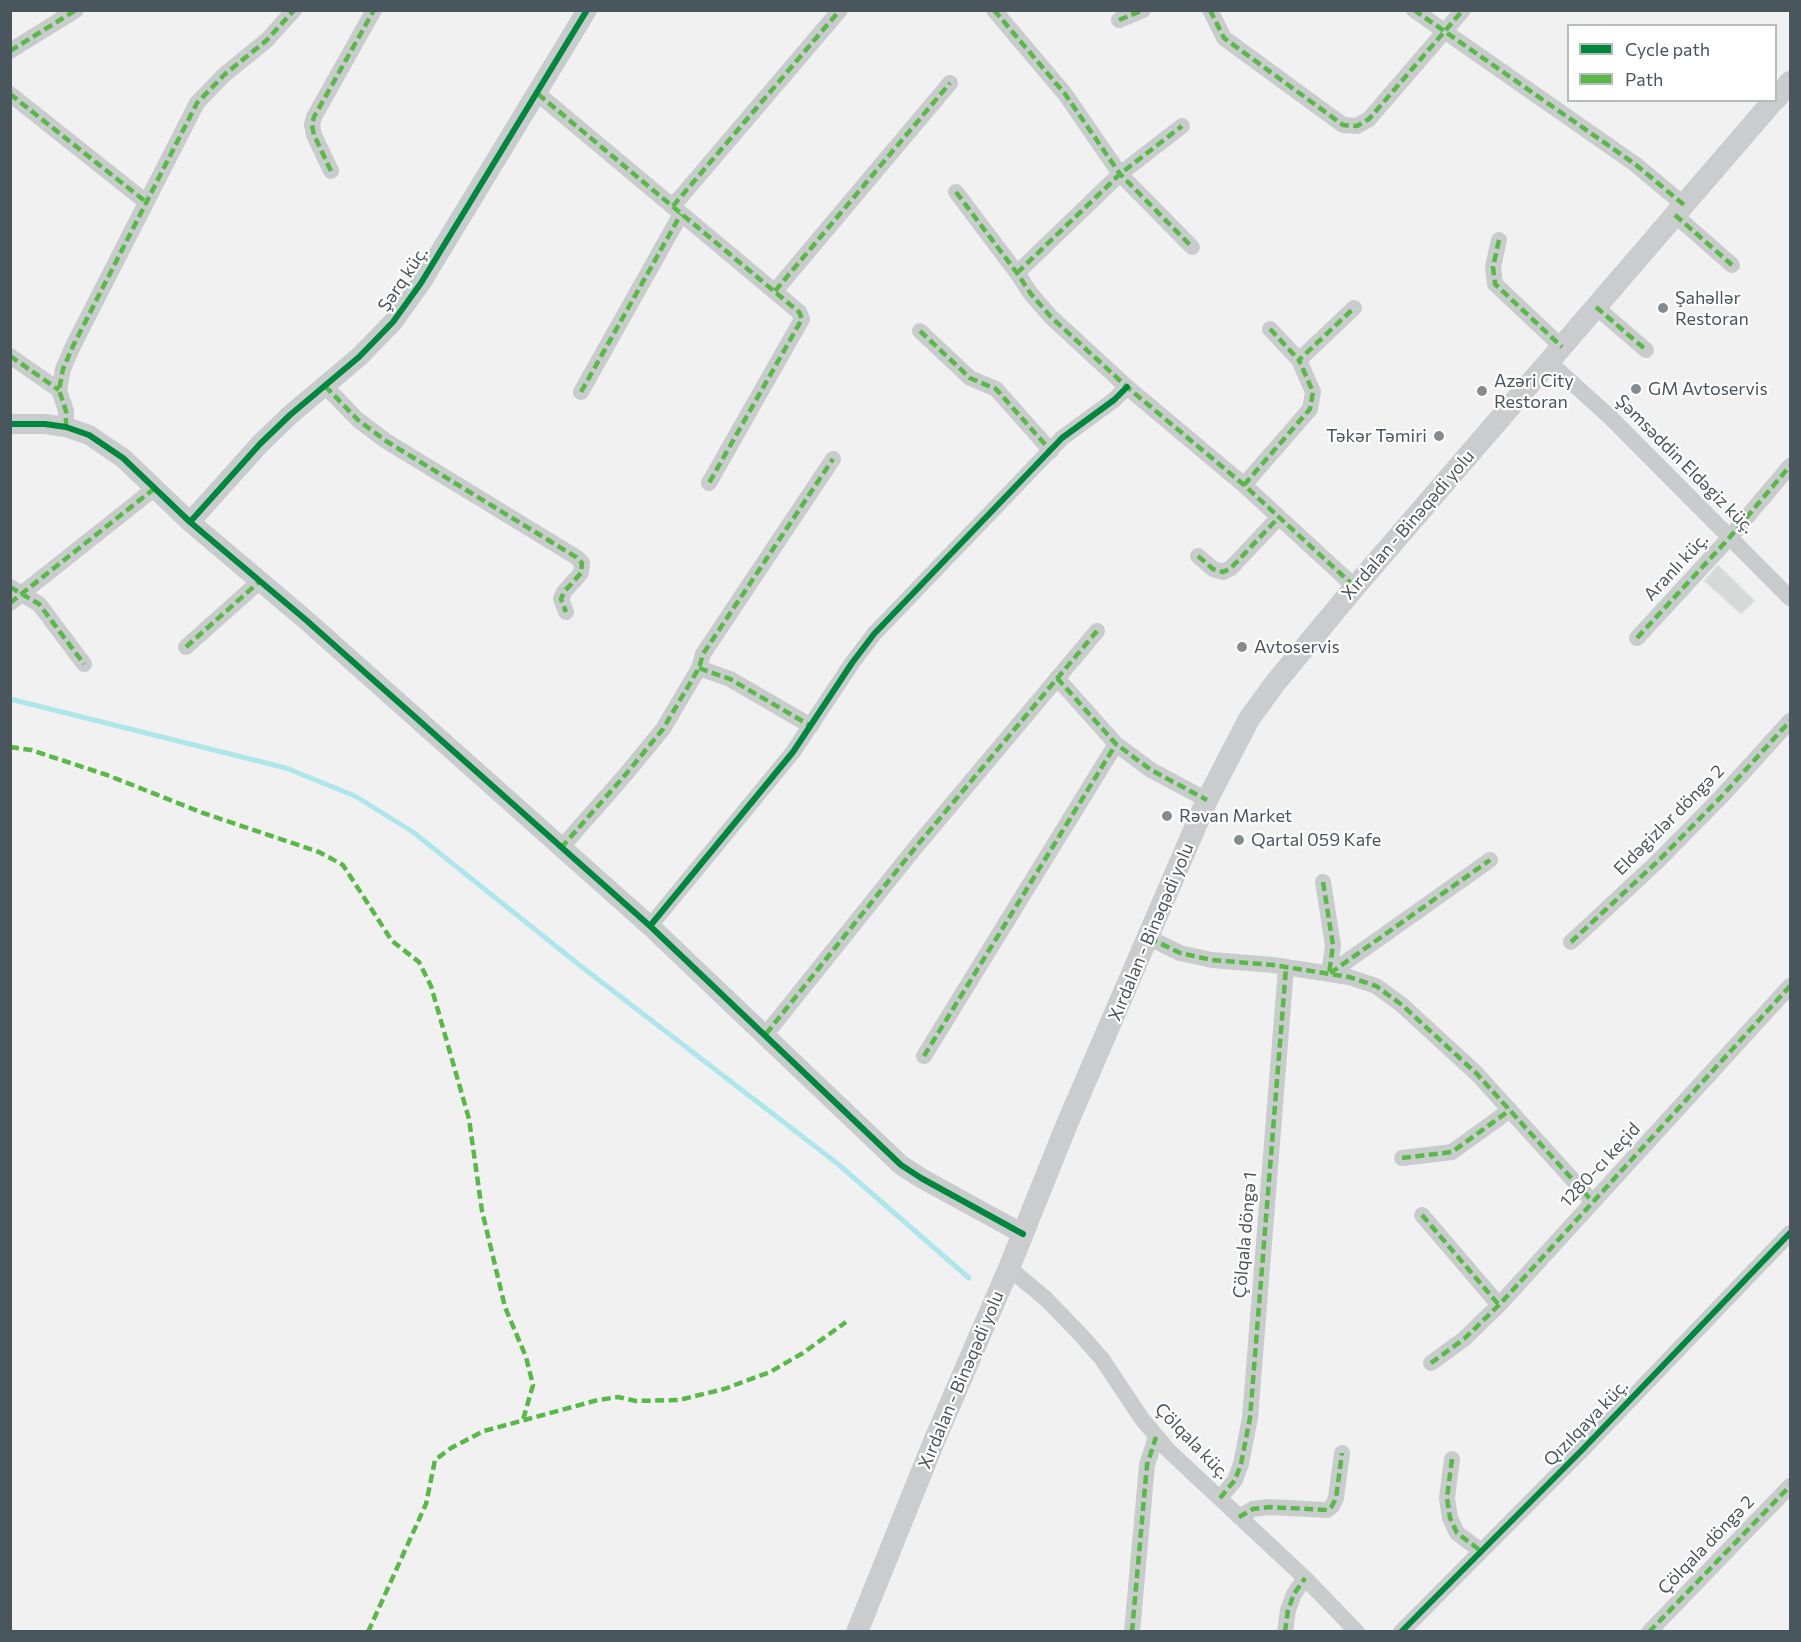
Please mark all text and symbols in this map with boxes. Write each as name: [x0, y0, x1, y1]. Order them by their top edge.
legend: [1567, 24, 1777, 102]
text: Cycle path: [1625, 38, 1710, 60]
text: Path: [1625, 68, 1663, 90]
street label: Şərq küç.: [373, 242, 433, 316]
place label: Şahəllər Restoran: [1675, 287, 1749, 330]
marker: Şahəllər Restoran: [1656, 301, 1670, 315]
place label: Azəri City Restoran: [1494, 370, 1574, 412]
place label: GM Avtoservis: [1648, 378, 1768, 400]
marker: GM Avtoservis: [1629, 382, 1643, 396]
marker: Azəri City Restoran: [1475, 384, 1489, 398]
street label: Şəmsəddin Eldəgiz küç.: [1611, 390, 1759, 538]
place label: Təkər Təmiri: [1326, 425, 1427, 447]
marker: Təkər Təmiri: [1432, 429, 1446, 443]
street label: Xırdalan - Binəqədi yolu: [1337, 446, 1479, 604]
street label: Aranlı küç.: [1639, 529, 1713, 605]
place label: Avtoservis: [1254, 636, 1340, 658]
marker: Avtoservis: [1235, 640, 1249, 654]
street label: Eldəgizlər döngə 2: [1609, 760, 1729, 880]
place label: Rəvan Market: [1179, 805, 1292, 827]
marker: Rəvan Market: [1160, 809, 1174, 823]
place label: Qartal 059 Kafe: [1251, 829, 1381, 851]
marker: Qartal 059 Kafe: [1232, 833, 1246, 847]
street label: Xırdalan - Binəqədi yolu: [1104, 840, 1198, 1024]
street label: 1280-cı keçid: [1555, 1118, 1645, 1212]
street label: Çölqala döngə 1: [1229, 1171, 1261, 1299]
street label: Xırdalan - Binəqədi yolu: [914, 1288, 1008, 1472]
street label: Qızılqaya küç.: [1539, 1375, 1633, 1471]
street label: Çölqala küç.: [1150, 1398, 1234, 1484]
street label: Çölqala döngə 2: [1653, 1491, 1759, 1599]

